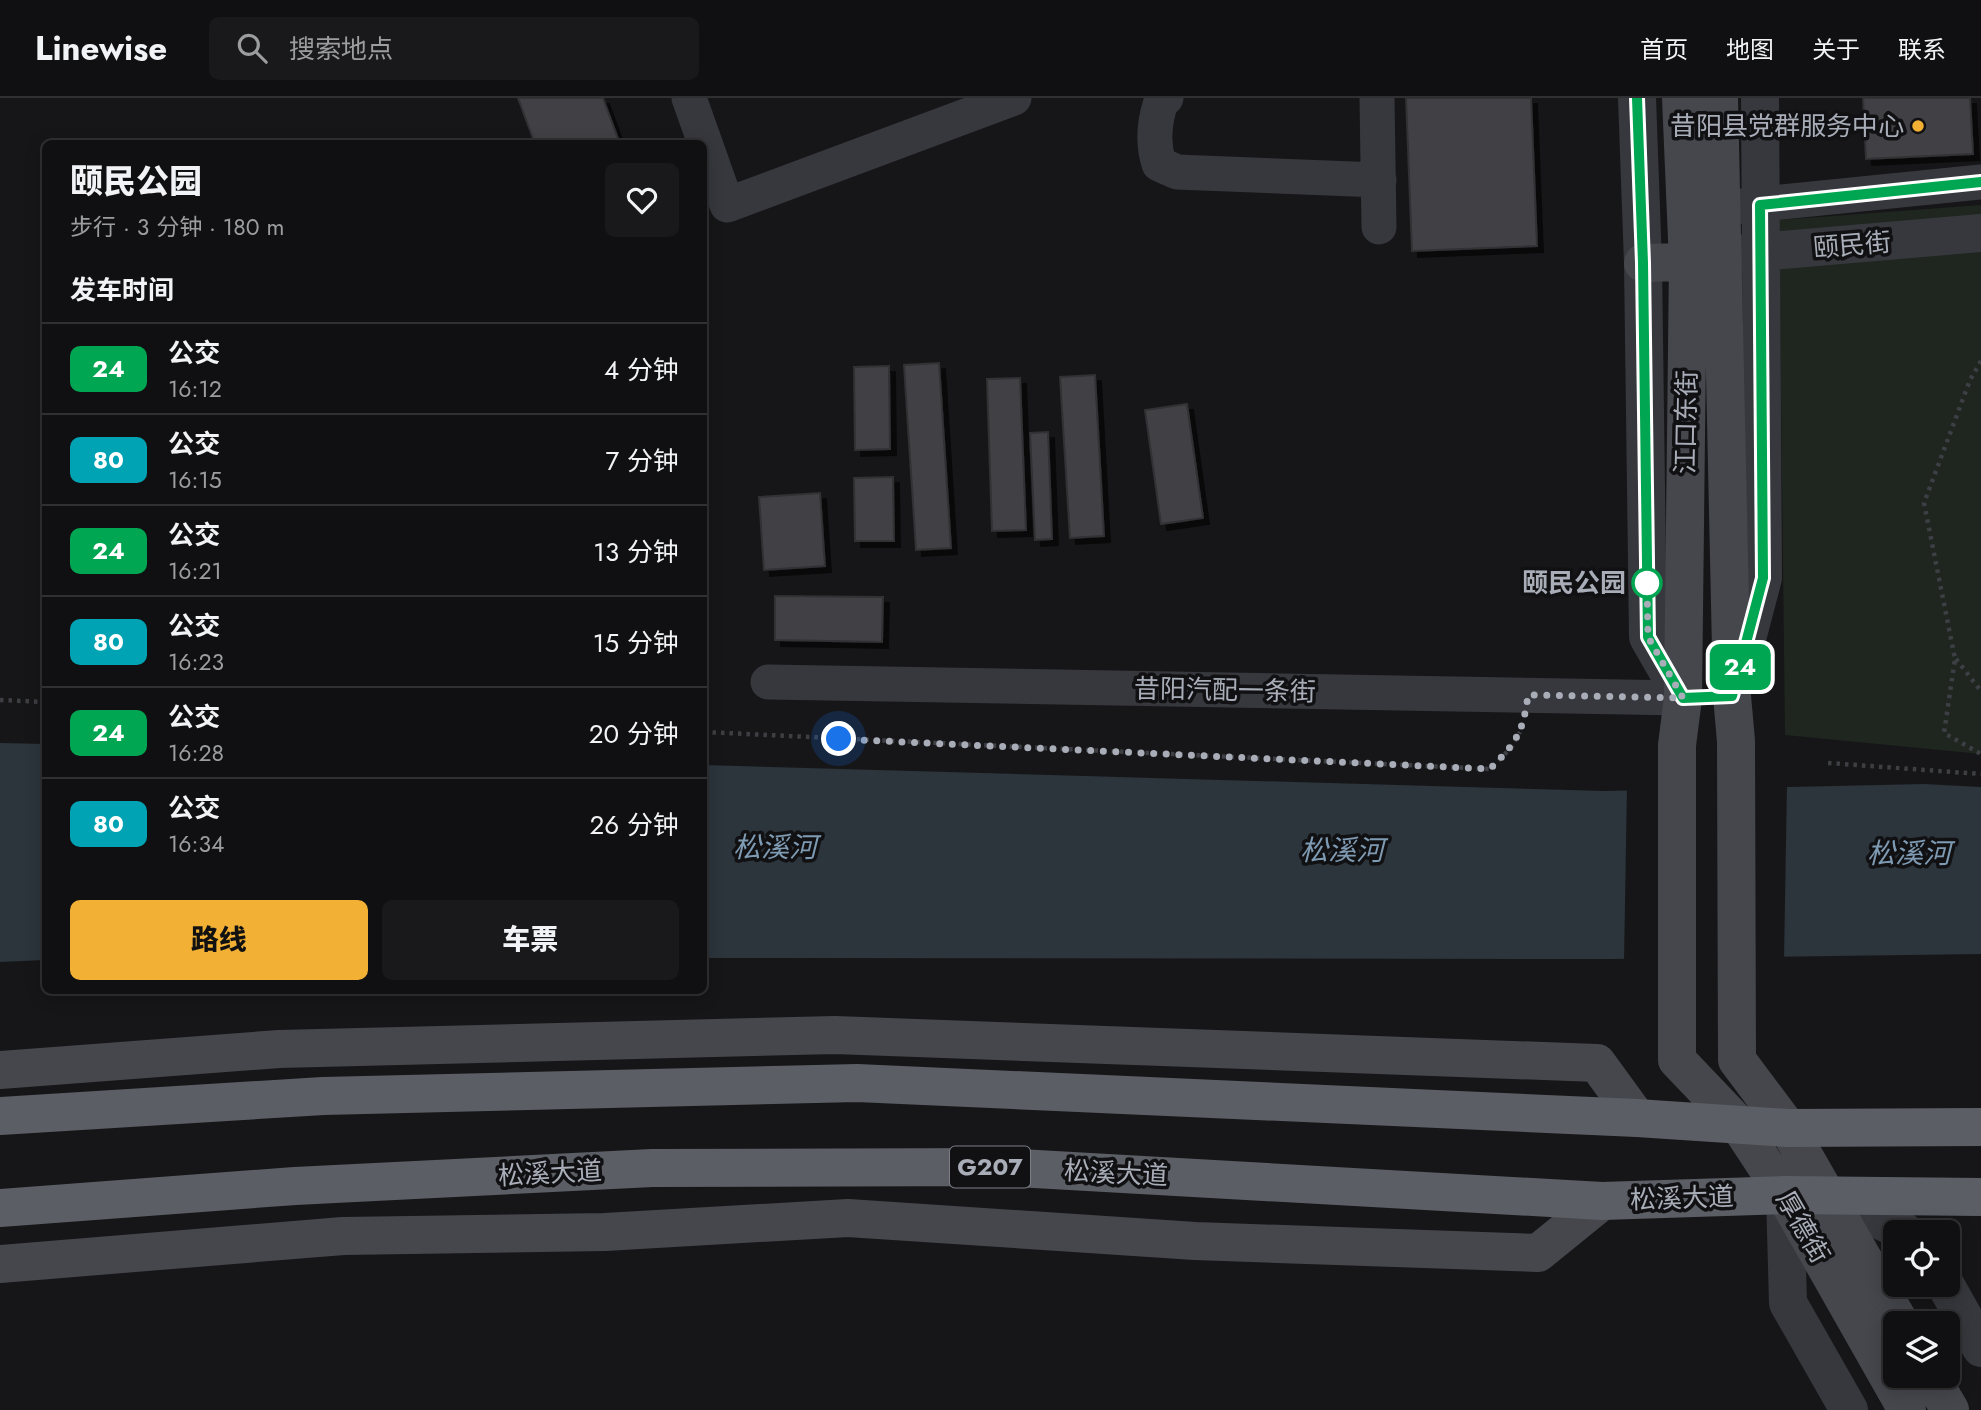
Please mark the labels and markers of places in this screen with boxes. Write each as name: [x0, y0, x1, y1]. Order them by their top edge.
place label: 昔阳县党群服务中心: [1670, 107, 1904, 145]
marker: 昔阳县党群服务中心: [1910, 118, 1926, 134]
place label: 颐民公园: [1522, 564, 1626, 602]
marker: 颐民公园: [1632, 568, 1662, 598]

